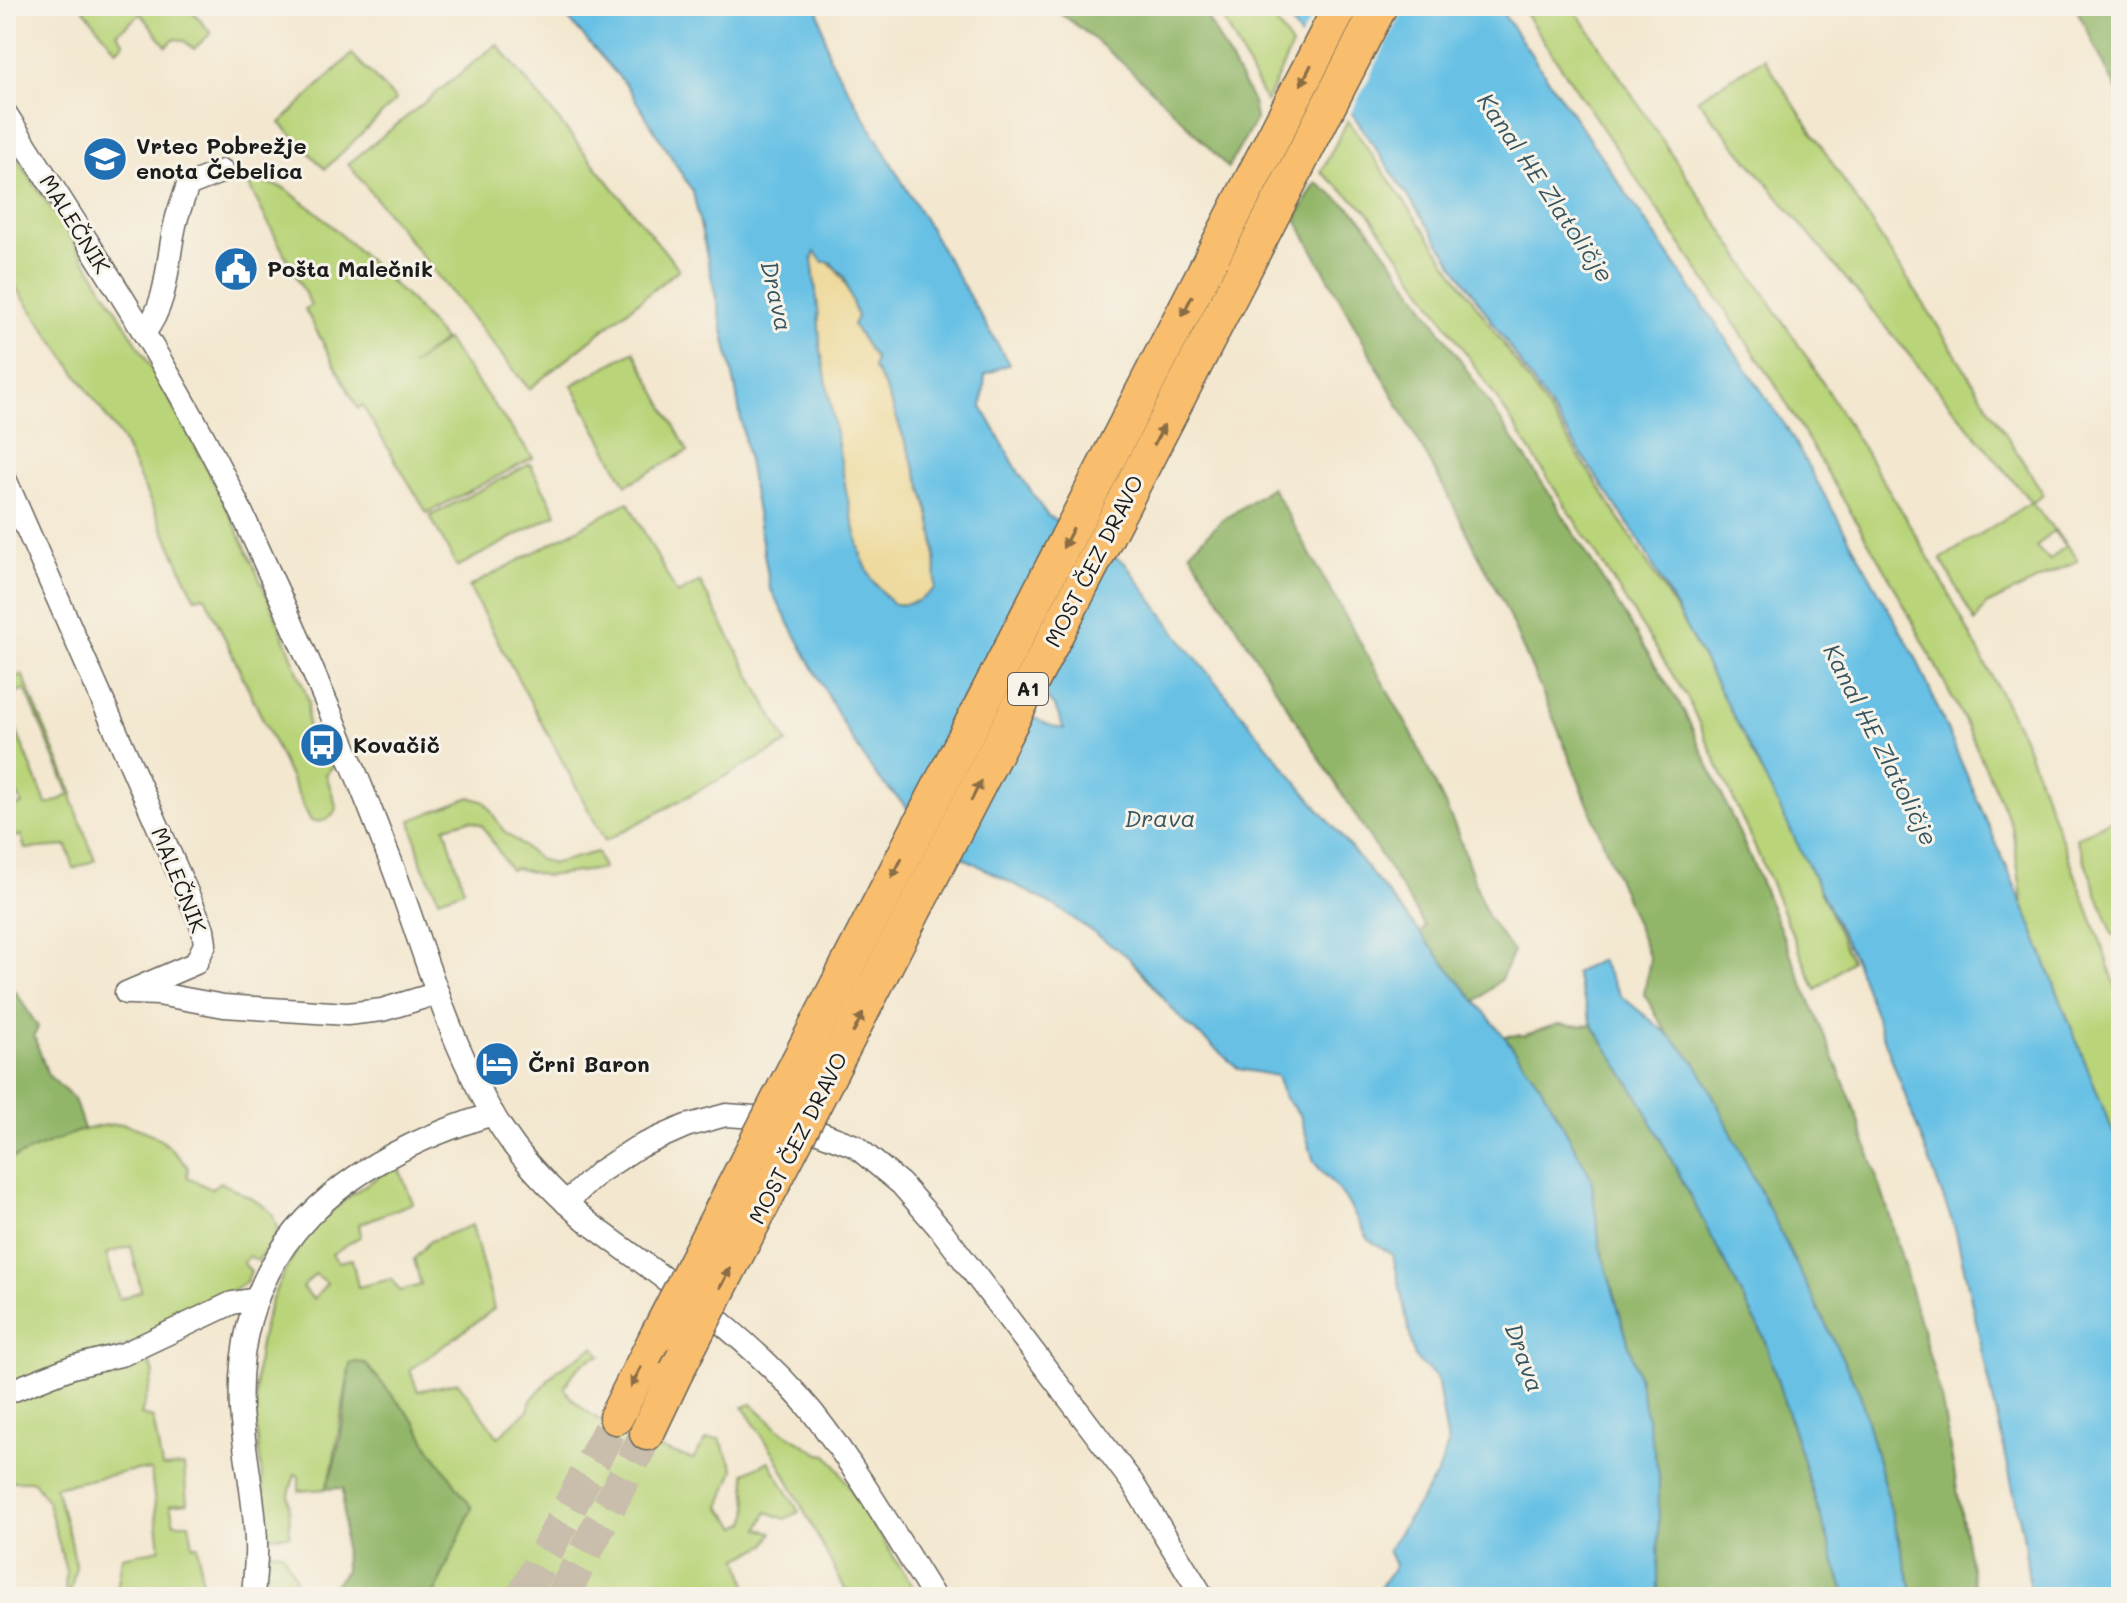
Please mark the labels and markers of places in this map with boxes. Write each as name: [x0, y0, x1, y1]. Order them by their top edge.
place label: Vrtec Pobrežje enota Čebelica: [136, 131, 307, 185]
school or university icon: Vrtec Pobrežje enota Čebelica: [81, 135, 129, 183]
public building icon: Pošta Malečnik: [212, 245, 260, 293]
place label: Pošta Malečnik: [267, 254, 433, 283]
bus stop icon: Kovačič: [298, 721, 346, 769]
place label: Kovačič: [353, 730, 440, 759]
hotel icon: Črni Baron: [473, 1040, 521, 1088]
place label: Črni Baron: [528, 1049, 650, 1078]

